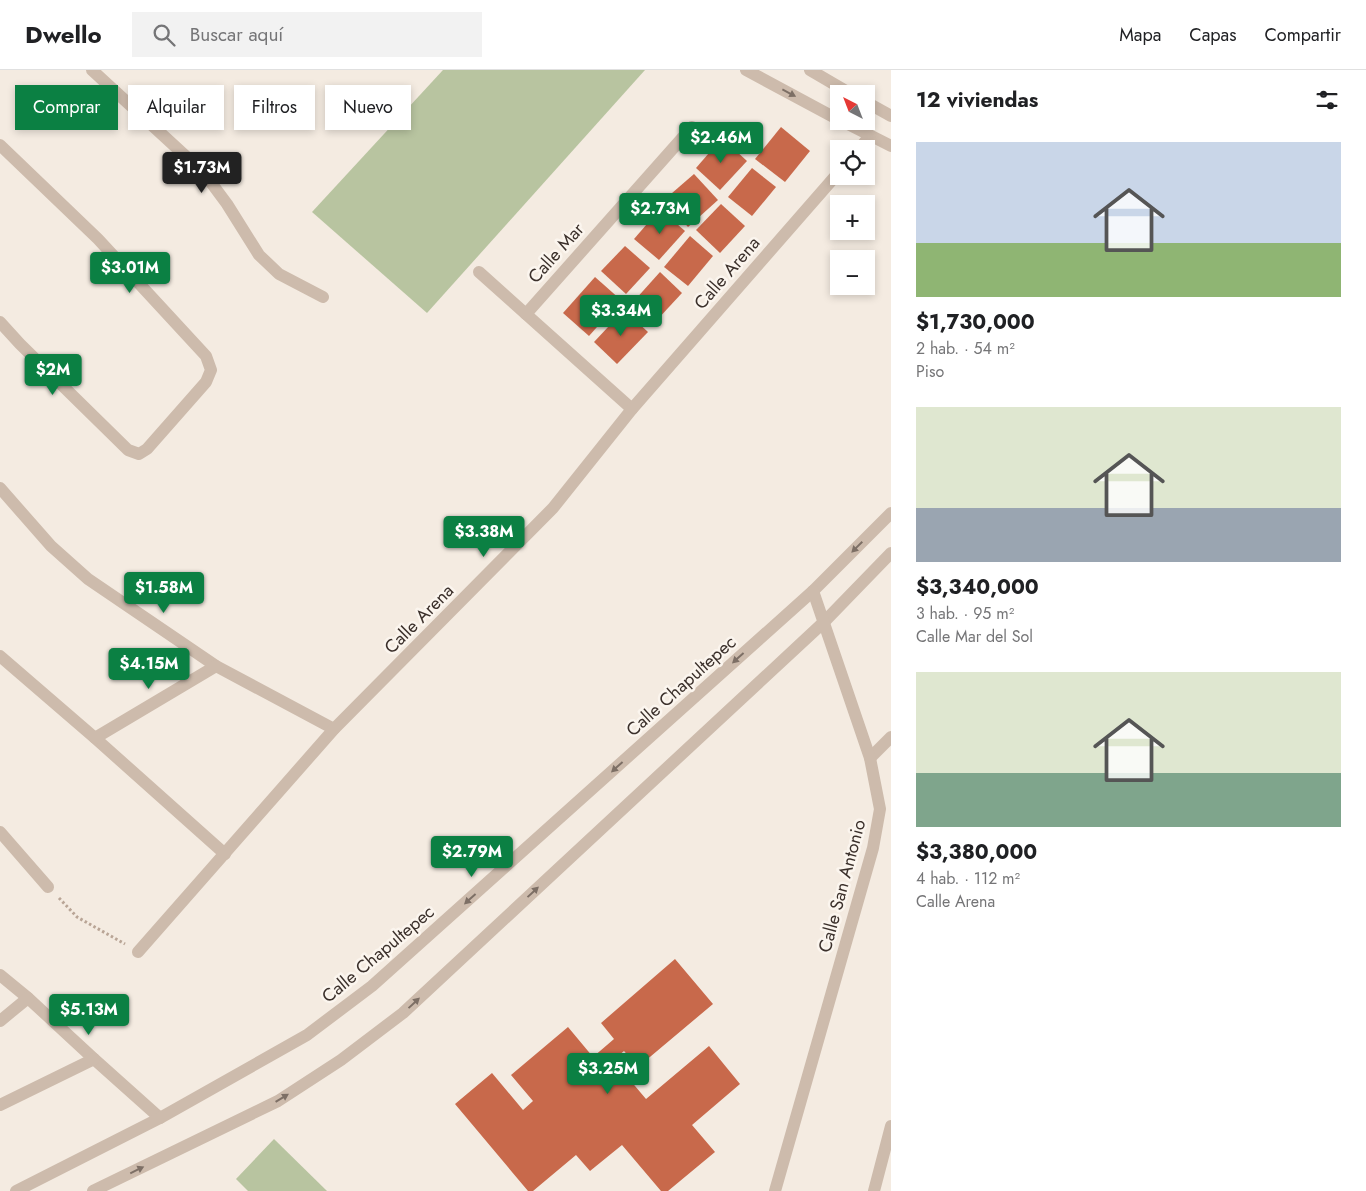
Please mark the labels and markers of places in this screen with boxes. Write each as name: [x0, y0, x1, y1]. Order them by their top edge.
pin: $2.46M: [680, 122, 762, 164]
pin: $1.73M: [161, 152, 243, 194]
pin: $2.73M: [619, 192, 701, 235]
pin: $3.01M: [89, 252, 171, 294]
pin: $3.34M: [580, 294, 662, 337]
pin: $2M: [29, 354, 77, 396]
pin: $3.38M: [443, 516, 525, 558]
pin: $1.58M: [123, 572, 205, 614]
pin: $4.15M: [108, 648, 190, 690]
pin: $2.79M: [431, 836, 513, 878]
pin: $5.13M: [48, 994, 130, 1036]
pin: $3.25M: [567, 1052, 649, 1095]

